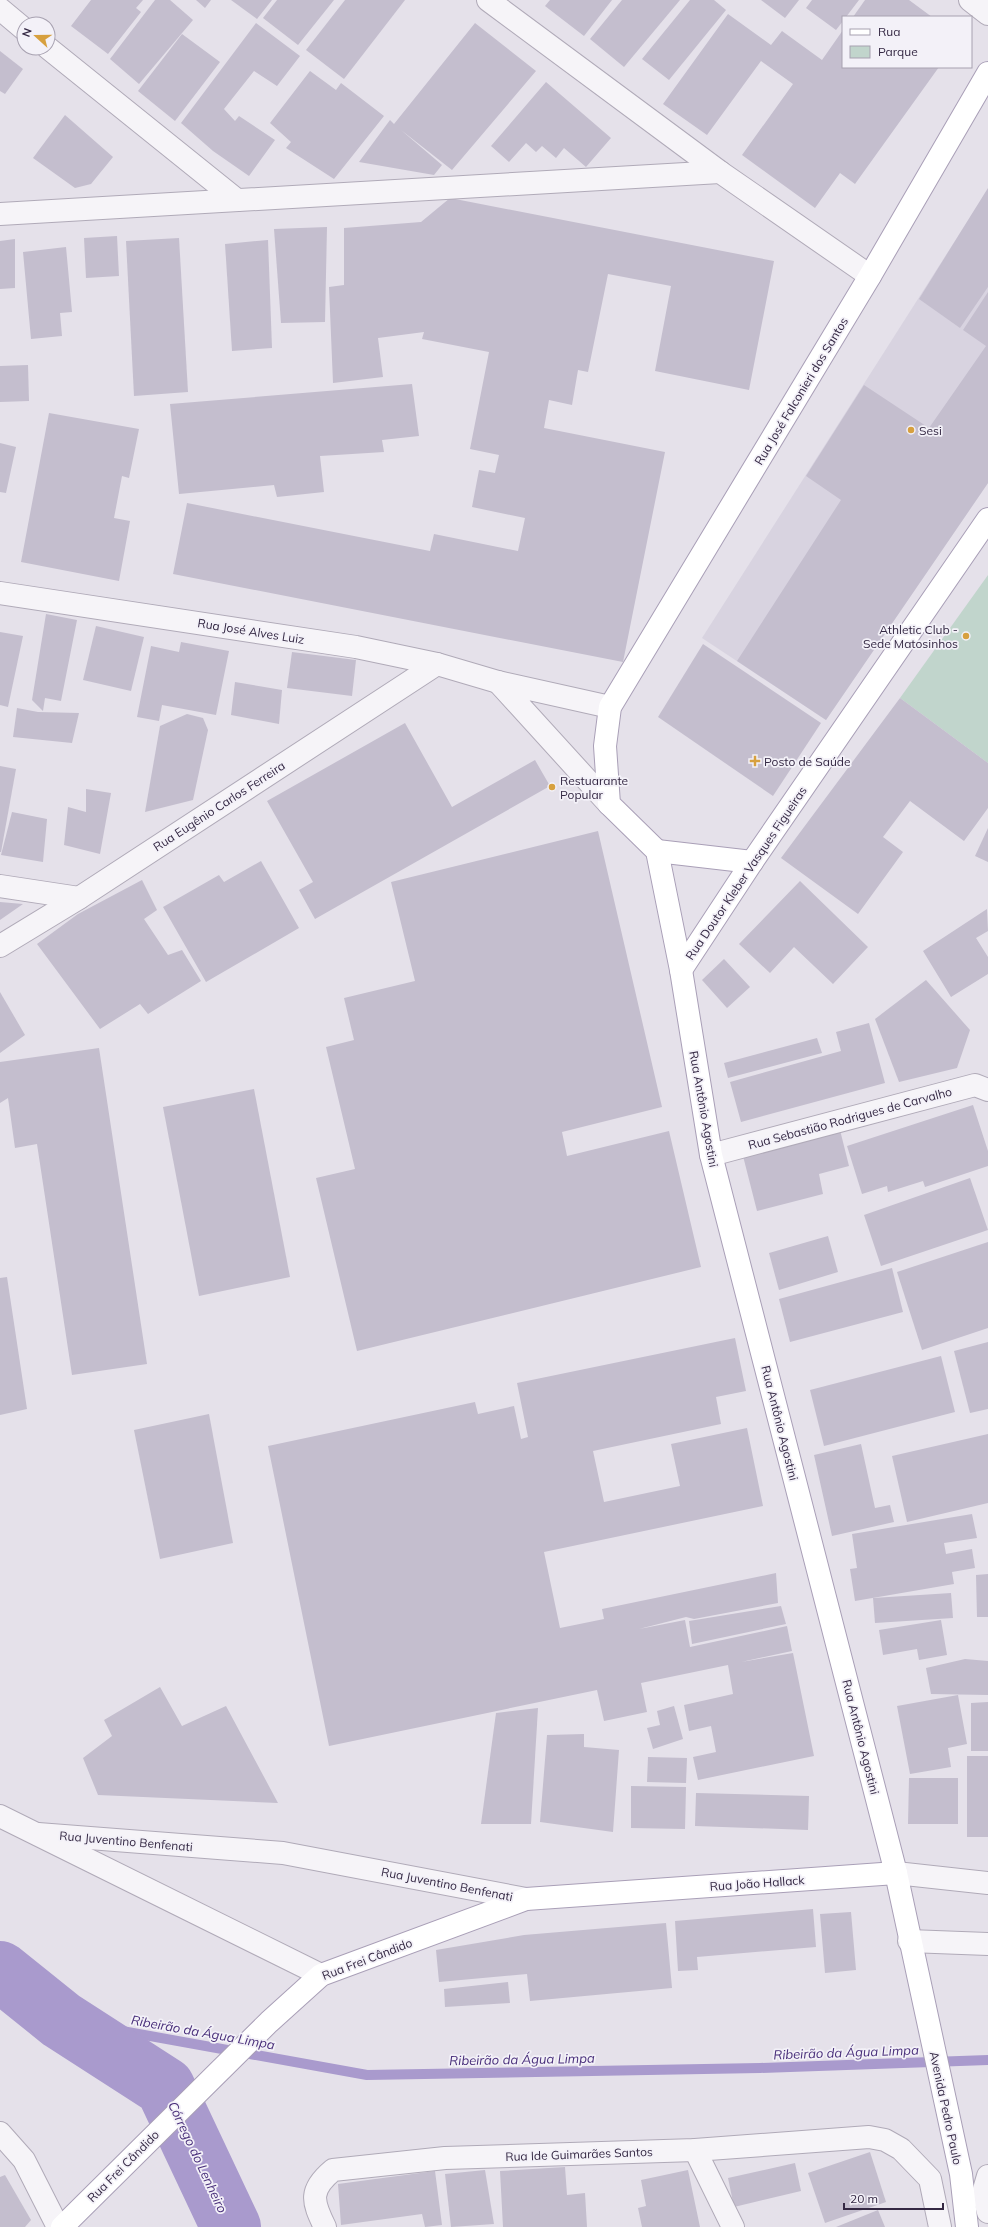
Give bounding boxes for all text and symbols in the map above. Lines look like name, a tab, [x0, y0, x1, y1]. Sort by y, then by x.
north arrow	[16, 16, 56, 56]
legend	[842, 16, 972, 68]
text: Rua	[878, 24, 900, 39]
text: N	[19, 26, 35, 39]
text: Parque	[878, 44, 918, 59]
street label: Rua José Falconieri dos Santos	[751, 314, 851, 468]
place label: Sesi	[919, 423, 942, 438]
marker: Sesi	[906, 425, 916, 435]
street label: Rua José Alves Luiz	[196, 615, 306, 647]
place label: Athletic Club - Sede Matosinhos	[863, 622, 958, 651]
marker: Athletic Club - Sede Matosinhos	[961, 631, 971, 641]
place label: Posto de Saúde	[764, 754, 851, 769]
marker: Posto de Saúde	[749, 755, 761, 767]
street label: Rua Eugênio Carlos Ferreira	[150, 758, 288, 854]
place label: Restuarante Popular	[560, 773, 628, 802]
marker: Restuarante Popular	[547, 782, 557, 792]
street label: Rua Doutor Kleber Vasques Figueiras	[682, 783, 810, 963]
street label: Rua Antônio Agostini	[686, 1050, 722, 1169]
street label: Rua Sebastião Rodrigues de Carvalho	[747, 1084, 954, 1152]
street label: Rua Antônio Agostini	[758, 1364, 802, 1482]
street label: Rua Antônio Agostini	[839, 1678, 883, 1796]
street label: Rua Juventino Benfenati	[59, 1828, 193, 1854]
street label: Rua Juventino Benfenati	[380, 1864, 514, 1904]
street label: Rua João Hallack	[709, 1872, 806, 1894]
street label: Rua Frei Cândido	[320, 1935, 414, 1983]
water label: Ribeirão da Água Limpa	[130, 2011, 276, 2053]
water label: Ribeirão da Água Limpa	[773, 2041, 919, 2063]
water label: Ribeirão da Água Limpa	[449, 2050, 595, 2068]
street label: Avenida Pedro Paulo	[927, 2050, 965, 2166]
water label: Córrego do Lenheiro	[165, 2099, 231, 2215]
street label: Rua Frei Cândido	[84, 2127, 162, 2205]
street label: Rua Ide Guimarães Santos	[505, 2144, 653, 2164]
scale bar	[844, 2185, 943, 2211]
text: 20 m	[850, 2191, 878, 2206]

